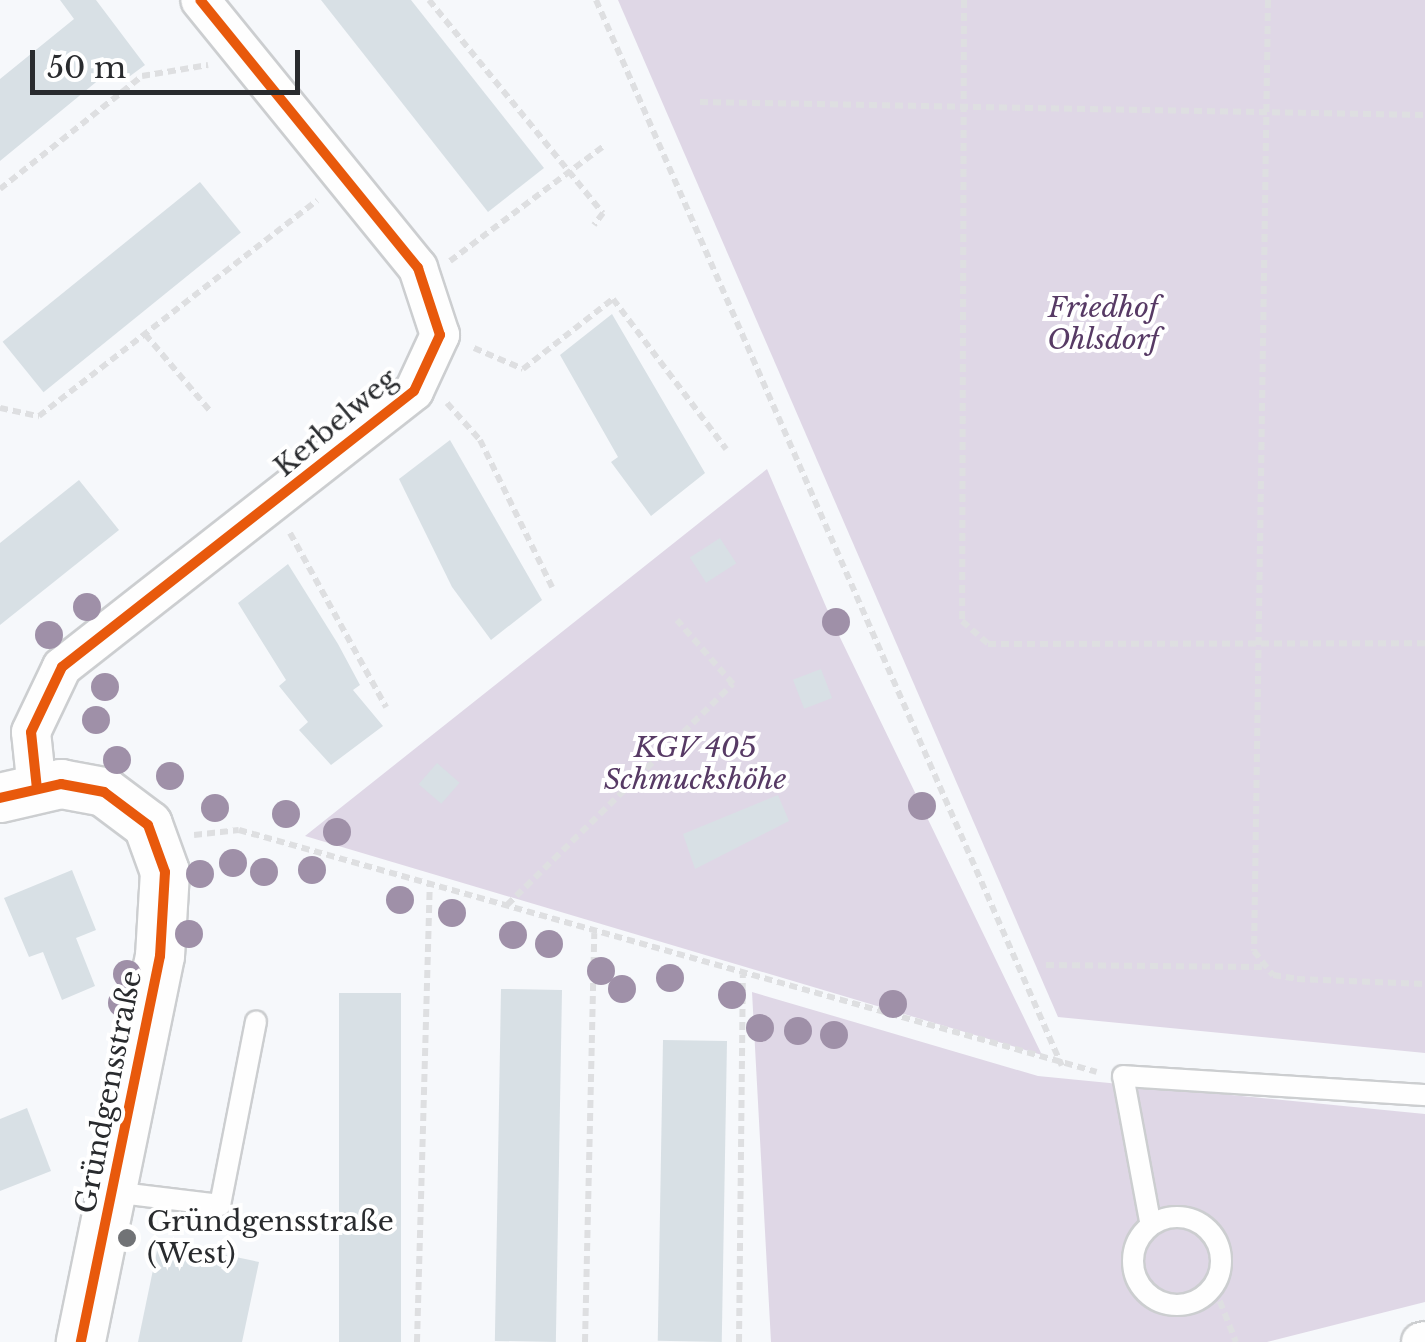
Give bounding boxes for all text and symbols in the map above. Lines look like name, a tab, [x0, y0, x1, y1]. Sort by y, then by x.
scale bar	[35, 30, 305, 92]
text: 50 m	[47, 49, 126, 86]
park label: Friedhof Ohlsdorf	[1047, 291, 1159, 357]
street label: Kerbelweg	[268, 362, 404, 484]
park label: KGV 405 Schmuckshöhe	[604, 731, 786, 797]
street label: Gründgensstraße	[69, 968, 149, 1216]
place label: Gründgensstraße (West)	[147, 1205, 394, 1271]
marker: Gründgensstraße (West)	[116, 1227, 138, 1249]

